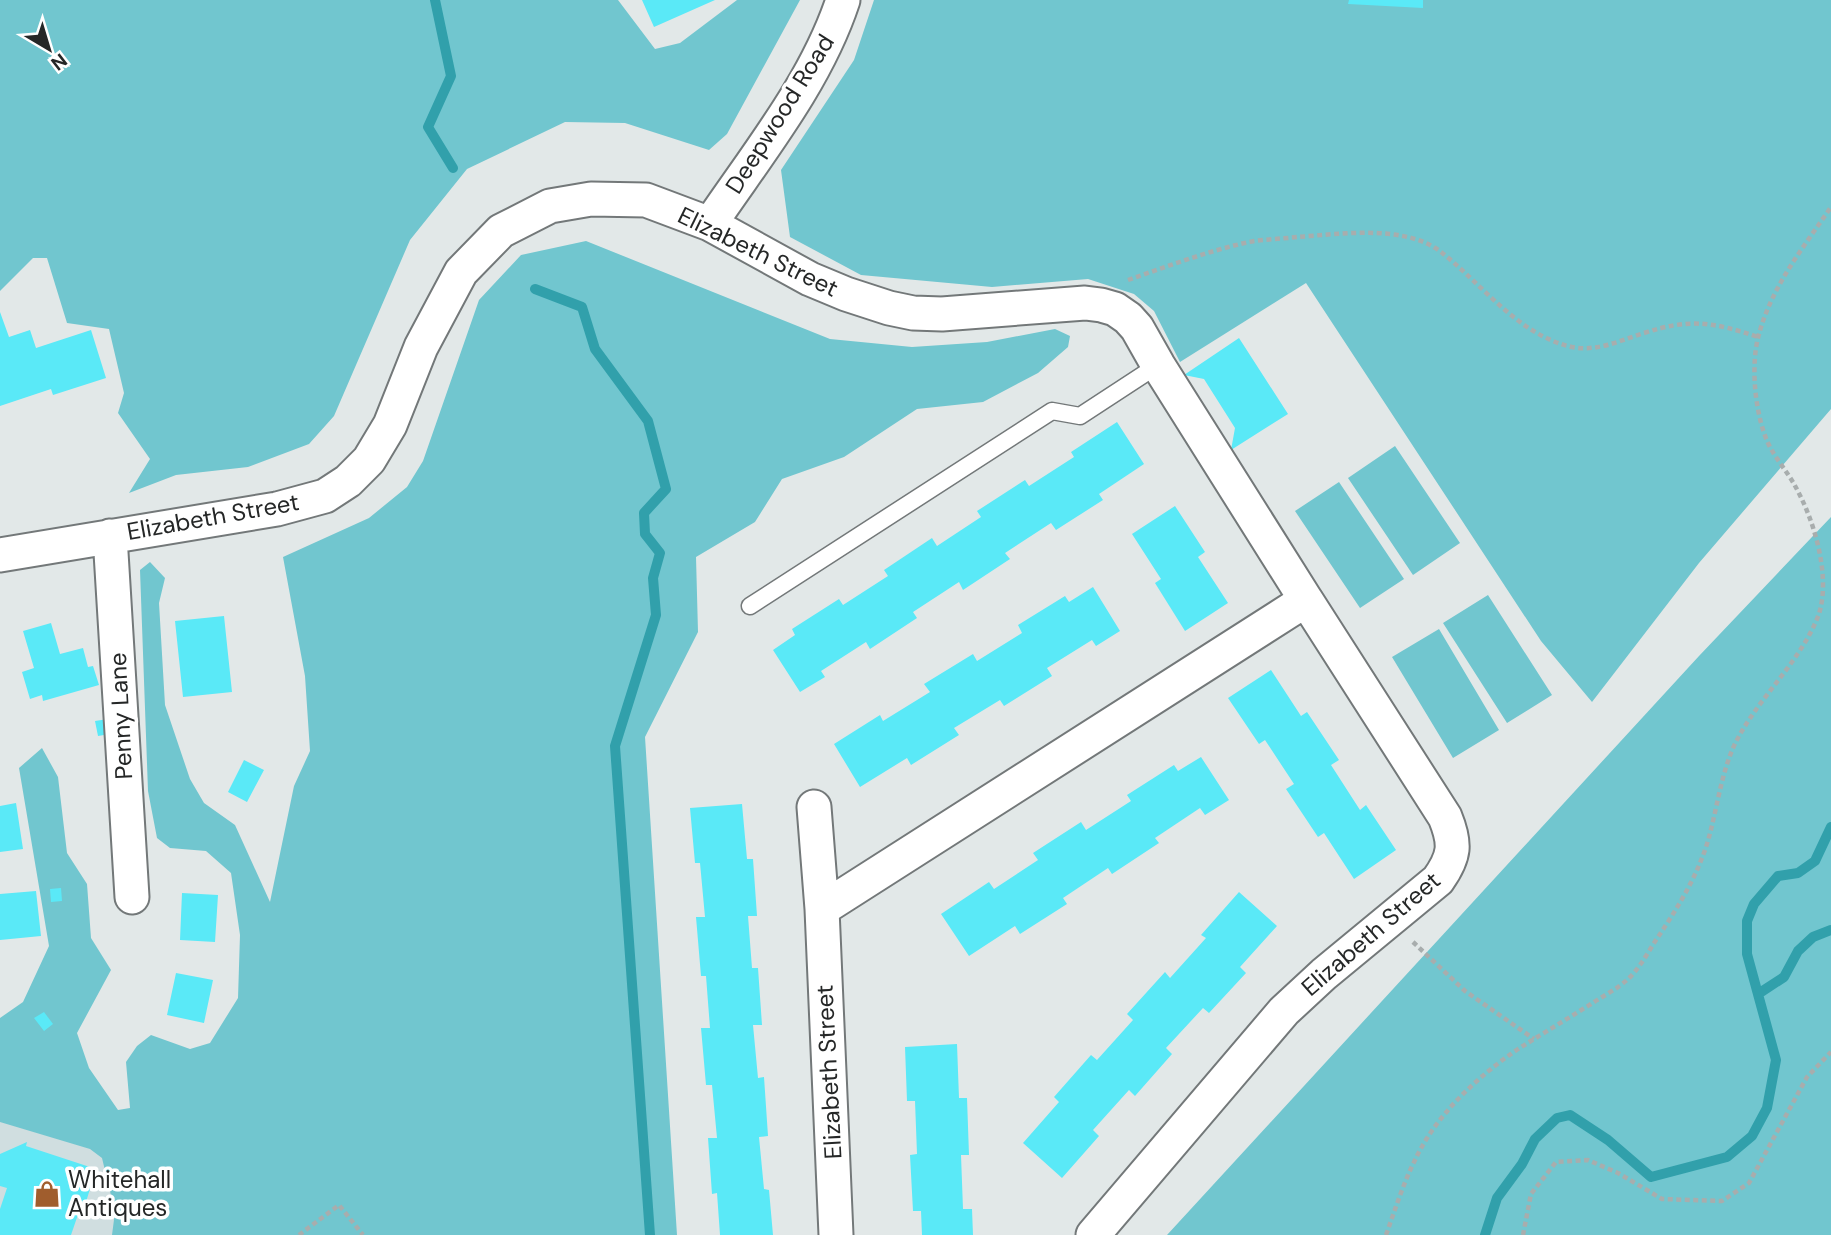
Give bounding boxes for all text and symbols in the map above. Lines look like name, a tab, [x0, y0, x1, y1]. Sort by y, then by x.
north arrow	[14, 14, 84, 84]
street label: Deepwood Road	[718, 28, 841, 199]
text: N	[46, 48, 72, 76]
street label: Elizabeth Street	[673, 199, 843, 304]
street label: Elizabeth Street	[124, 486, 302, 547]
street label: Penny Lane	[102, 652, 139, 780]
street label: Elizabeth Street	[1295, 865, 1447, 1003]
street label: Elizabeth Street	[808, 984, 849, 1160]
place label: Whitehall Antiques	[68, 1164, 171, 1223]
shop icon: Whitehall Antiques	[32, 1179, 62, 1209]

